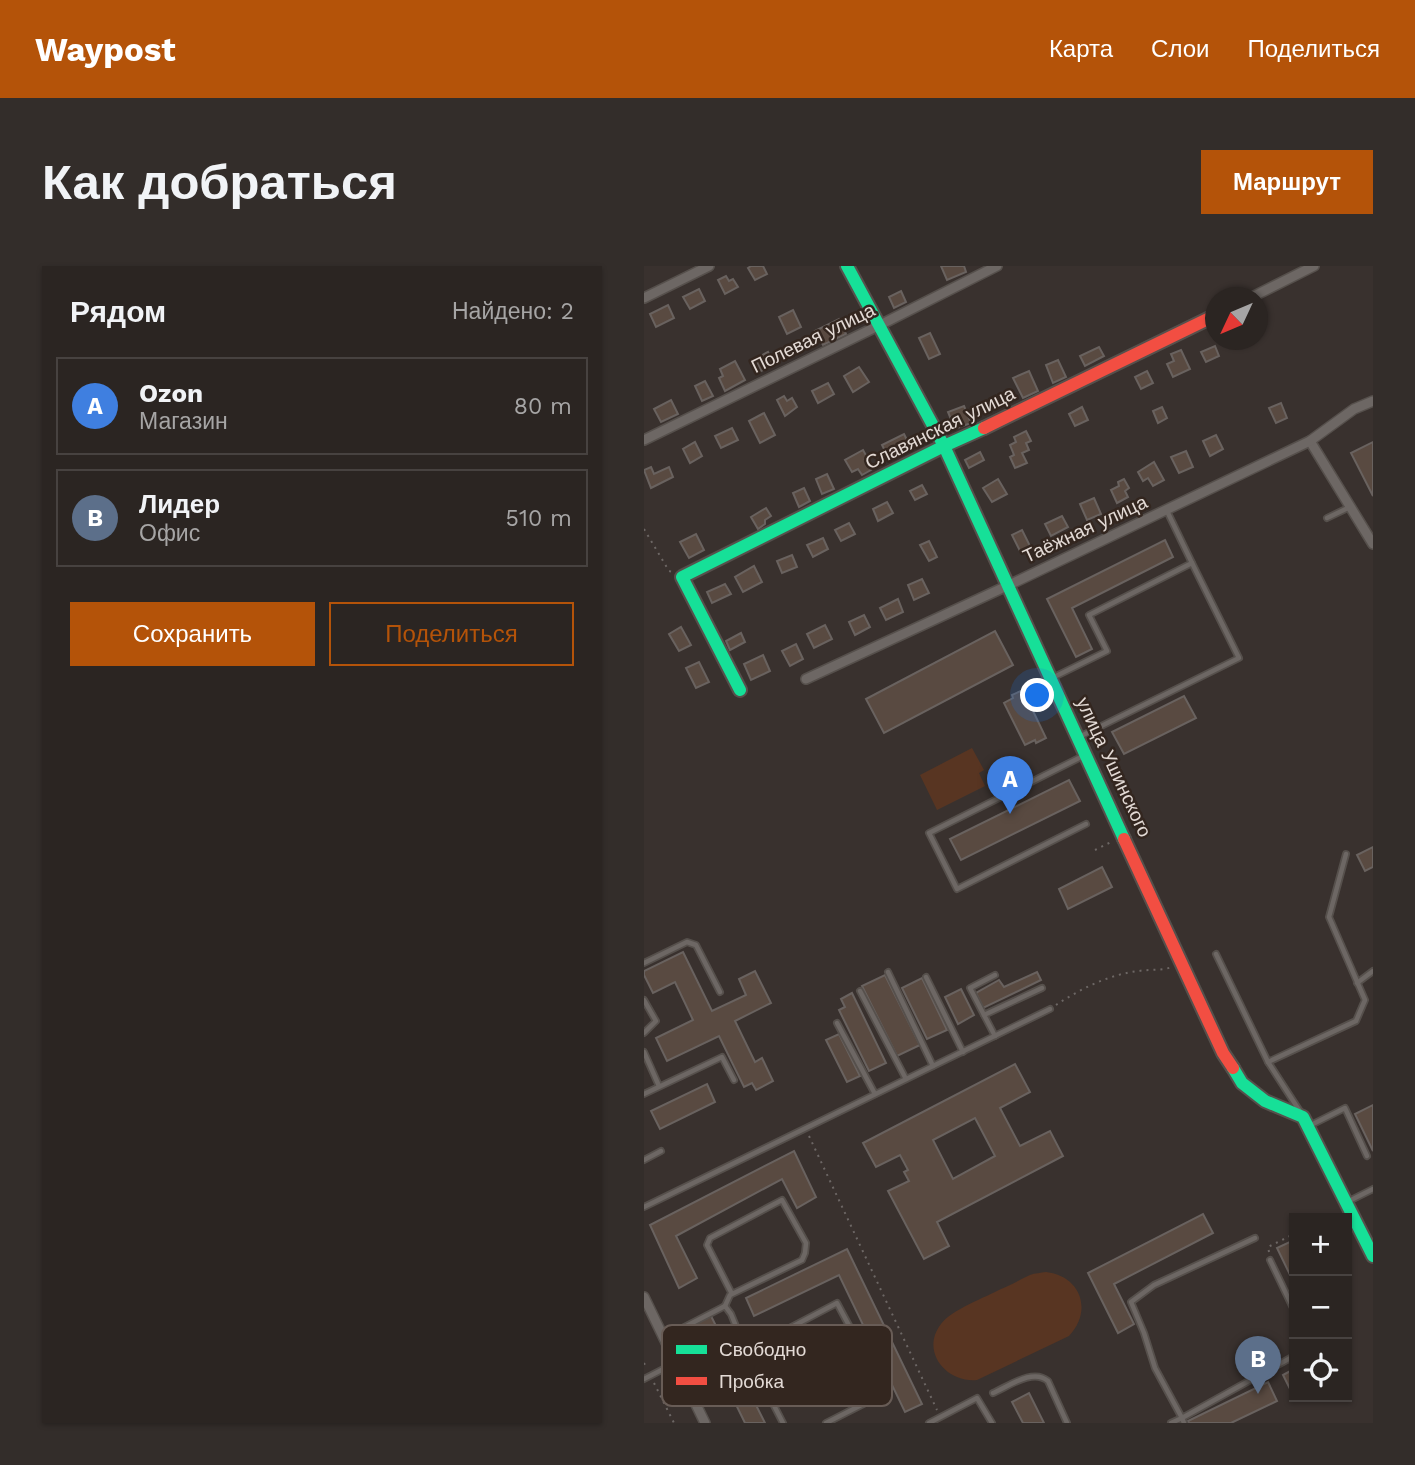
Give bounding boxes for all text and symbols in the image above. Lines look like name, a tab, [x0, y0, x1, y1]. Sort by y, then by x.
text: Waypost	[35, 30, 176, 69]
text: Карта	[1049, 35, 1113, 63]
text: Слои	[1151, 35, 1209, 63]
text: Поделиться	[1247, 35, 1380, 63]
button: Маршрут	[1201, 150, 1373, 214]
text: Как добраться	[42, 153, 397, 211]
north arrow	[1205, 287, 1268, 350]
text: Рядом	[70, 294, 166, 329]
text: Найдено: 2	[452, 298, 574, 325]
street label: Полевая улица	[747, 298, 879, 378]
text: Ozon	[139, 378, 203, 408]
street label: Славянская улица	[861, 382, 1019, 474]
text: A	[87, 393, 103, 420]
text: 80 m	[514, 393, 572, 420]
text: Магазин	[139, 408, 228, 435]
text: Лидер	[139, 489, 220, 519]
street label: Таёжная улица	[1019, 490, 1151, 568]
text: B	[87, 505, 103, 532]
text: 510 m	[506, 505, 572, 532]
text: Офис	[139, 520, 200, 547]
button: Сохранить	[70, 602, 315, 666]
button: Поделиться	[329, 602, 574, 666]
your location	[1020, 678, 1054, 712]
street label: улица Ушинского	[1071, 693, 1157, 841]
pin: A	[987, 756, 1033, 814]
map controls	[1289, 1213, 1352, 1402]
button: +	[1289, 1213, 1352, 1276]
button: −	[1289, 1276, 1352, 1339]
legend	[662, 1325, 892, 1406]
pin: B	[1235, 1336, 1281, 1394]
text: Свободно	[719, 1338, 806, 1361]
button: locate	[1289, 1339, 1352, 1402]
text: Пробка	[719, 1370, 784, 1393]

